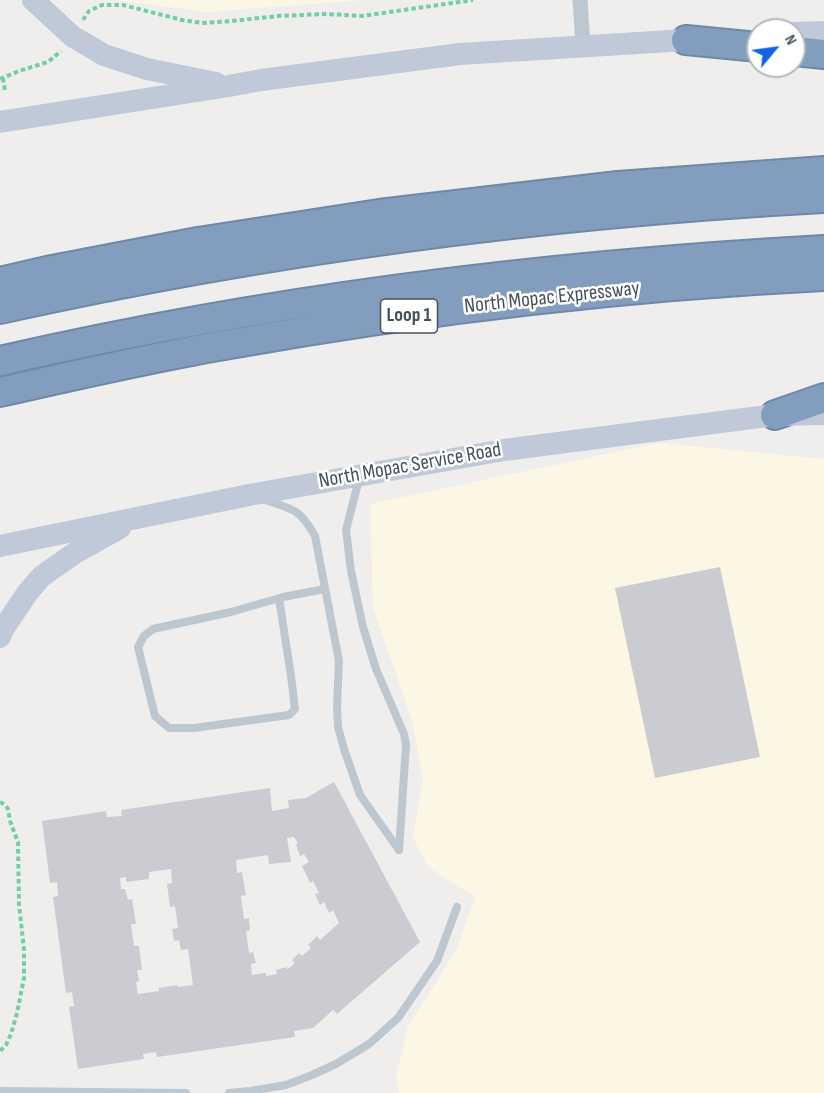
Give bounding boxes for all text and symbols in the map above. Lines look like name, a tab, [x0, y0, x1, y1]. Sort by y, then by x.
north arrow	[746, 18, 806, 78]
text: N	[780, 32, 801, 48]
street label: North Mopac Expressway	[463, 276, 641, 320]
road number: Loop 1	[380, 299, 438, 333]
street label: North Mopac Service Road	[317, 438, 503, 494]

